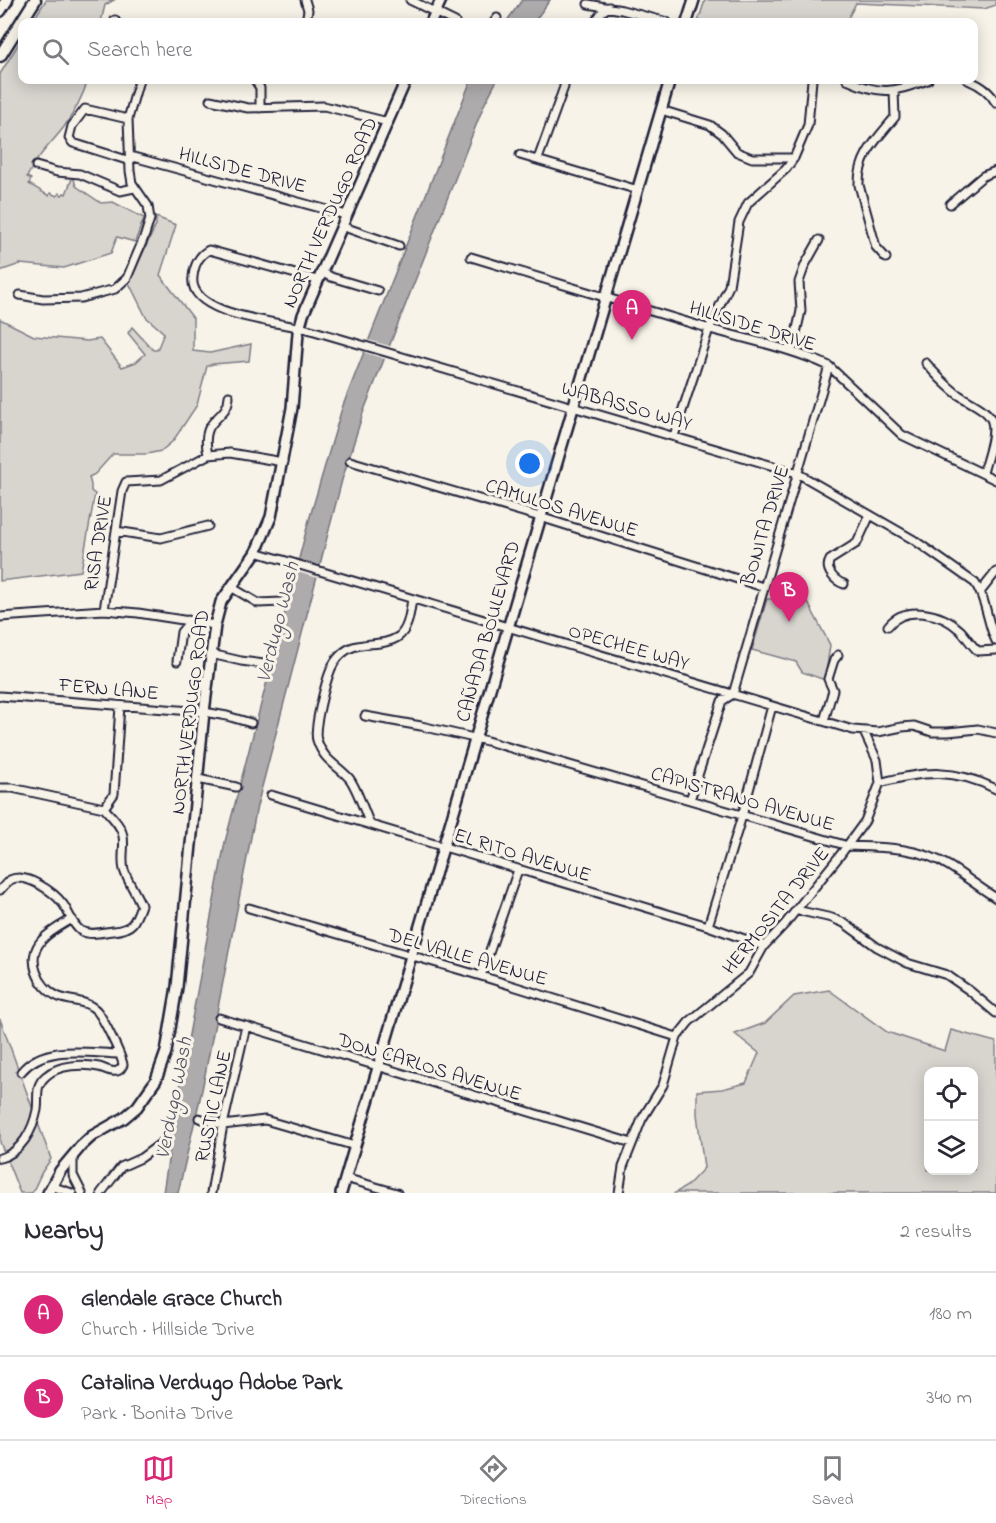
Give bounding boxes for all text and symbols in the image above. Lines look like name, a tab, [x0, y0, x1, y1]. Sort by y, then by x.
search box	[18, 18, 978, 84]
icon: search	[39, 35, 72, 68]
text: Search here	[87, 35, 192, 67]
street label: NORTH VERDUGO ROAD	[276, 113, 386, 313]
street label: HILLSIDE DRIVE	[175, 140, 309, 202]
pin: A	[612, 290, 652, 340]
street label: HILLSIDE DRIVE	[685, 294, 819, 360]
street label: WABASSO WAY	[558, 375, 695, 440]
your location	[515, 449, 544, 478]
street label: BONITA DRIVE	[734, 462, 798, 590]
street label: CAMULOS AVENUE	[481, 472, 641, 546]
street label: RISA DRIVE	[78, 493, 121, 593]
street label: CAÑADA BOULEVARD	[450, 538, 529, 726]
water label: Verdugo Wash	[249, 558, 310, 686]
pin: B	[770, 572, 808, 622]
street label: NORTH VERDUGO ROAD	[165, 608, 218, 816]
street label: OPECHEE WAY	[564, 617, 692, 679]
street label: FERN LANE	[57, 672, 160, 709]
street label: CAPISTRANO AVENUE	[647, 760, 838, 841]
street label: EL RITO AVENUE	[450, 822, 594, 891]
street label: HERMOSITA DRIVE	[716, 841, 838, 982]
street label: DEL VALLE AVENUE	[383, 921, 551, 995]
street label: DON CARLOS AVENUE	[333, 1026, 525, 1110]
water label: Verdugo Wash	[148, 1034, 203, 1162]
street label: RUSTIC LANE	[188, 1048, 240, 1165]
map controls	[924, 1067, 978, 1175]
button: locate	[924, 1067, 978, 1121]
button: layers	[924, 1121, 978, 1175]
text: Nearby	[24, 1213, 103, 1251]
text: 2 results	[900, 1218, 972, 1247]
text: Glendale Grace Church	[81, 1284, 282, 1316]
text: A	[37, 1300, 50, 1329]
text: 180 m	[929, 1300, 972, 1329]
text: Church · Hillside Drive	[81, 1316, 254, 1345]
text: Catalina Verdugo Adobe Park	[81, 1368, 342, 1400]
text: B	[37, 1384, 50, 1413]
text: 340 m	[926, 1384, 972, 1413]
text: Park · Bonita Drive	[81, 1400, 233, 1429]
tab: Map	[142, 1452, 175, 1512]
tab: Directions	[460, 1452, 527, 1512]
tab: Saved	[812, 1452, 854, 1512]

